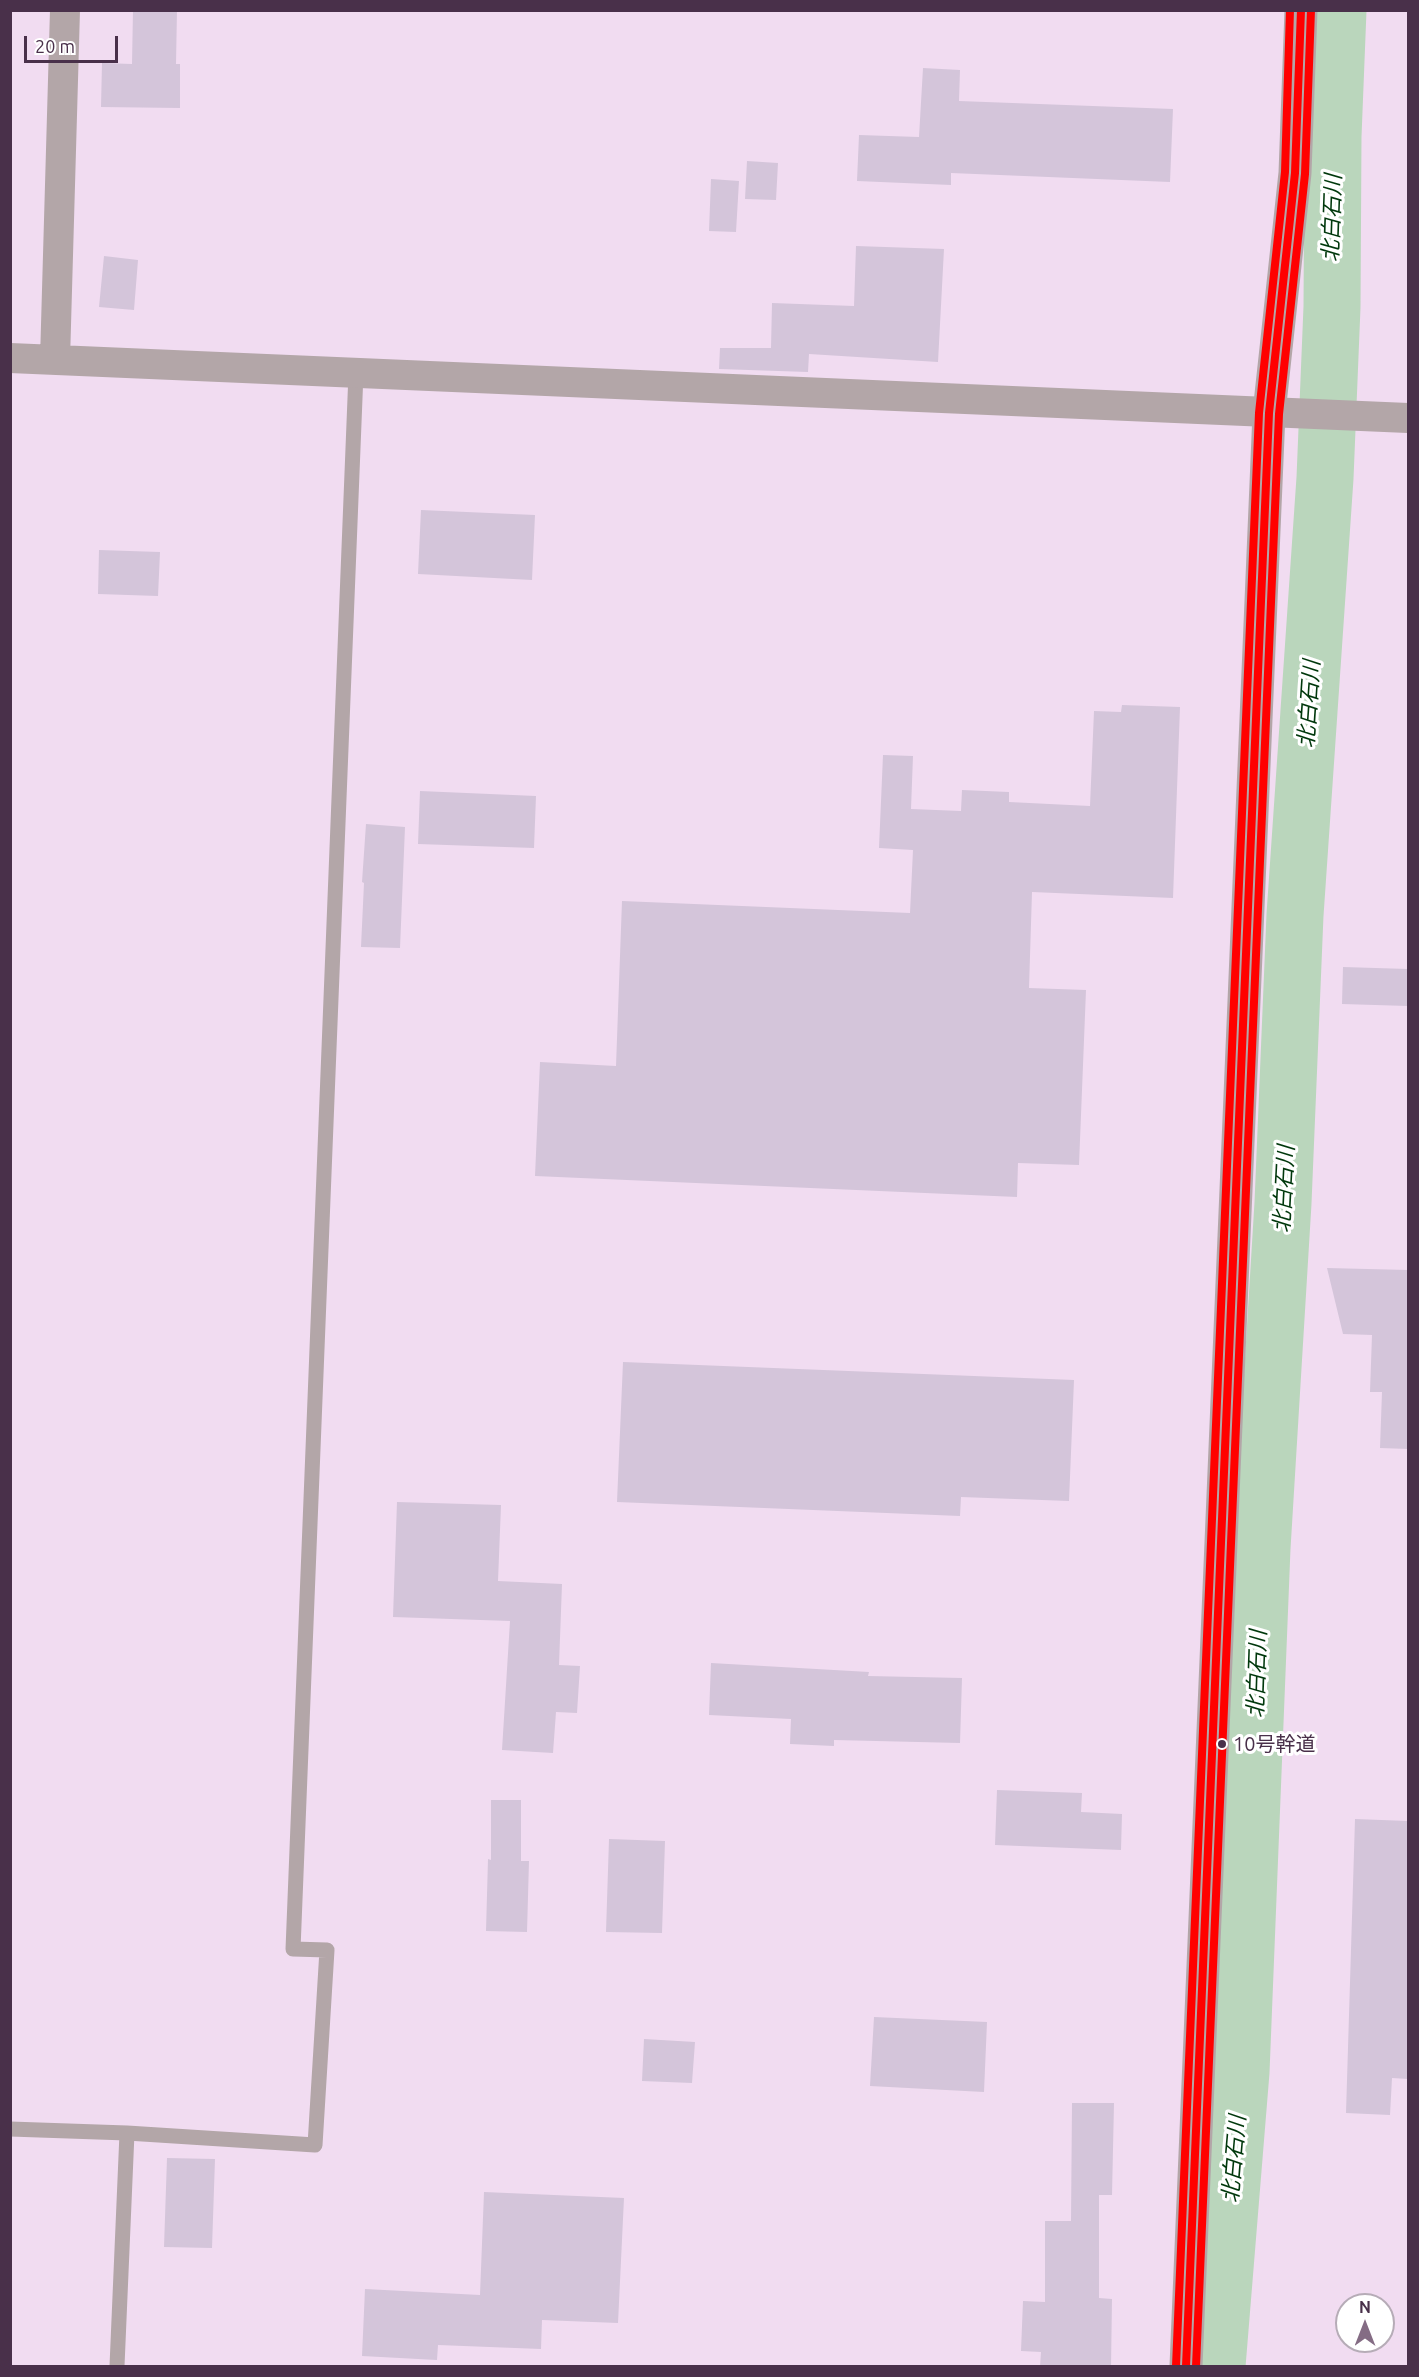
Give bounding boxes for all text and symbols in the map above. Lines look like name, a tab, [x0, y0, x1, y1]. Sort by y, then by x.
scale bar	[27, 24, 122, 62]
text: 20 m	[35, 36, 75, 56]
water label: 北白石川	[1317, 174, 1347, 262]
water label: 北白石川	[1293, 659, 1325, 749]
water label: 北白石川	[1269, 1144, 1299, 1234]
water label: 北白石川	[1242, 1630, 1272, 1718]
place label: 10号幹道	[1233, 1732, 1316, 1756]
marker: 10号幹道	[1216, 1738, 1228, 1750]
water label: 北白石川	[1217, 2114, 1251, 2204]
north arrow	[1335, 2293, 1395, 2353]
text: N	[1359, 2298, 1371, 2316]

